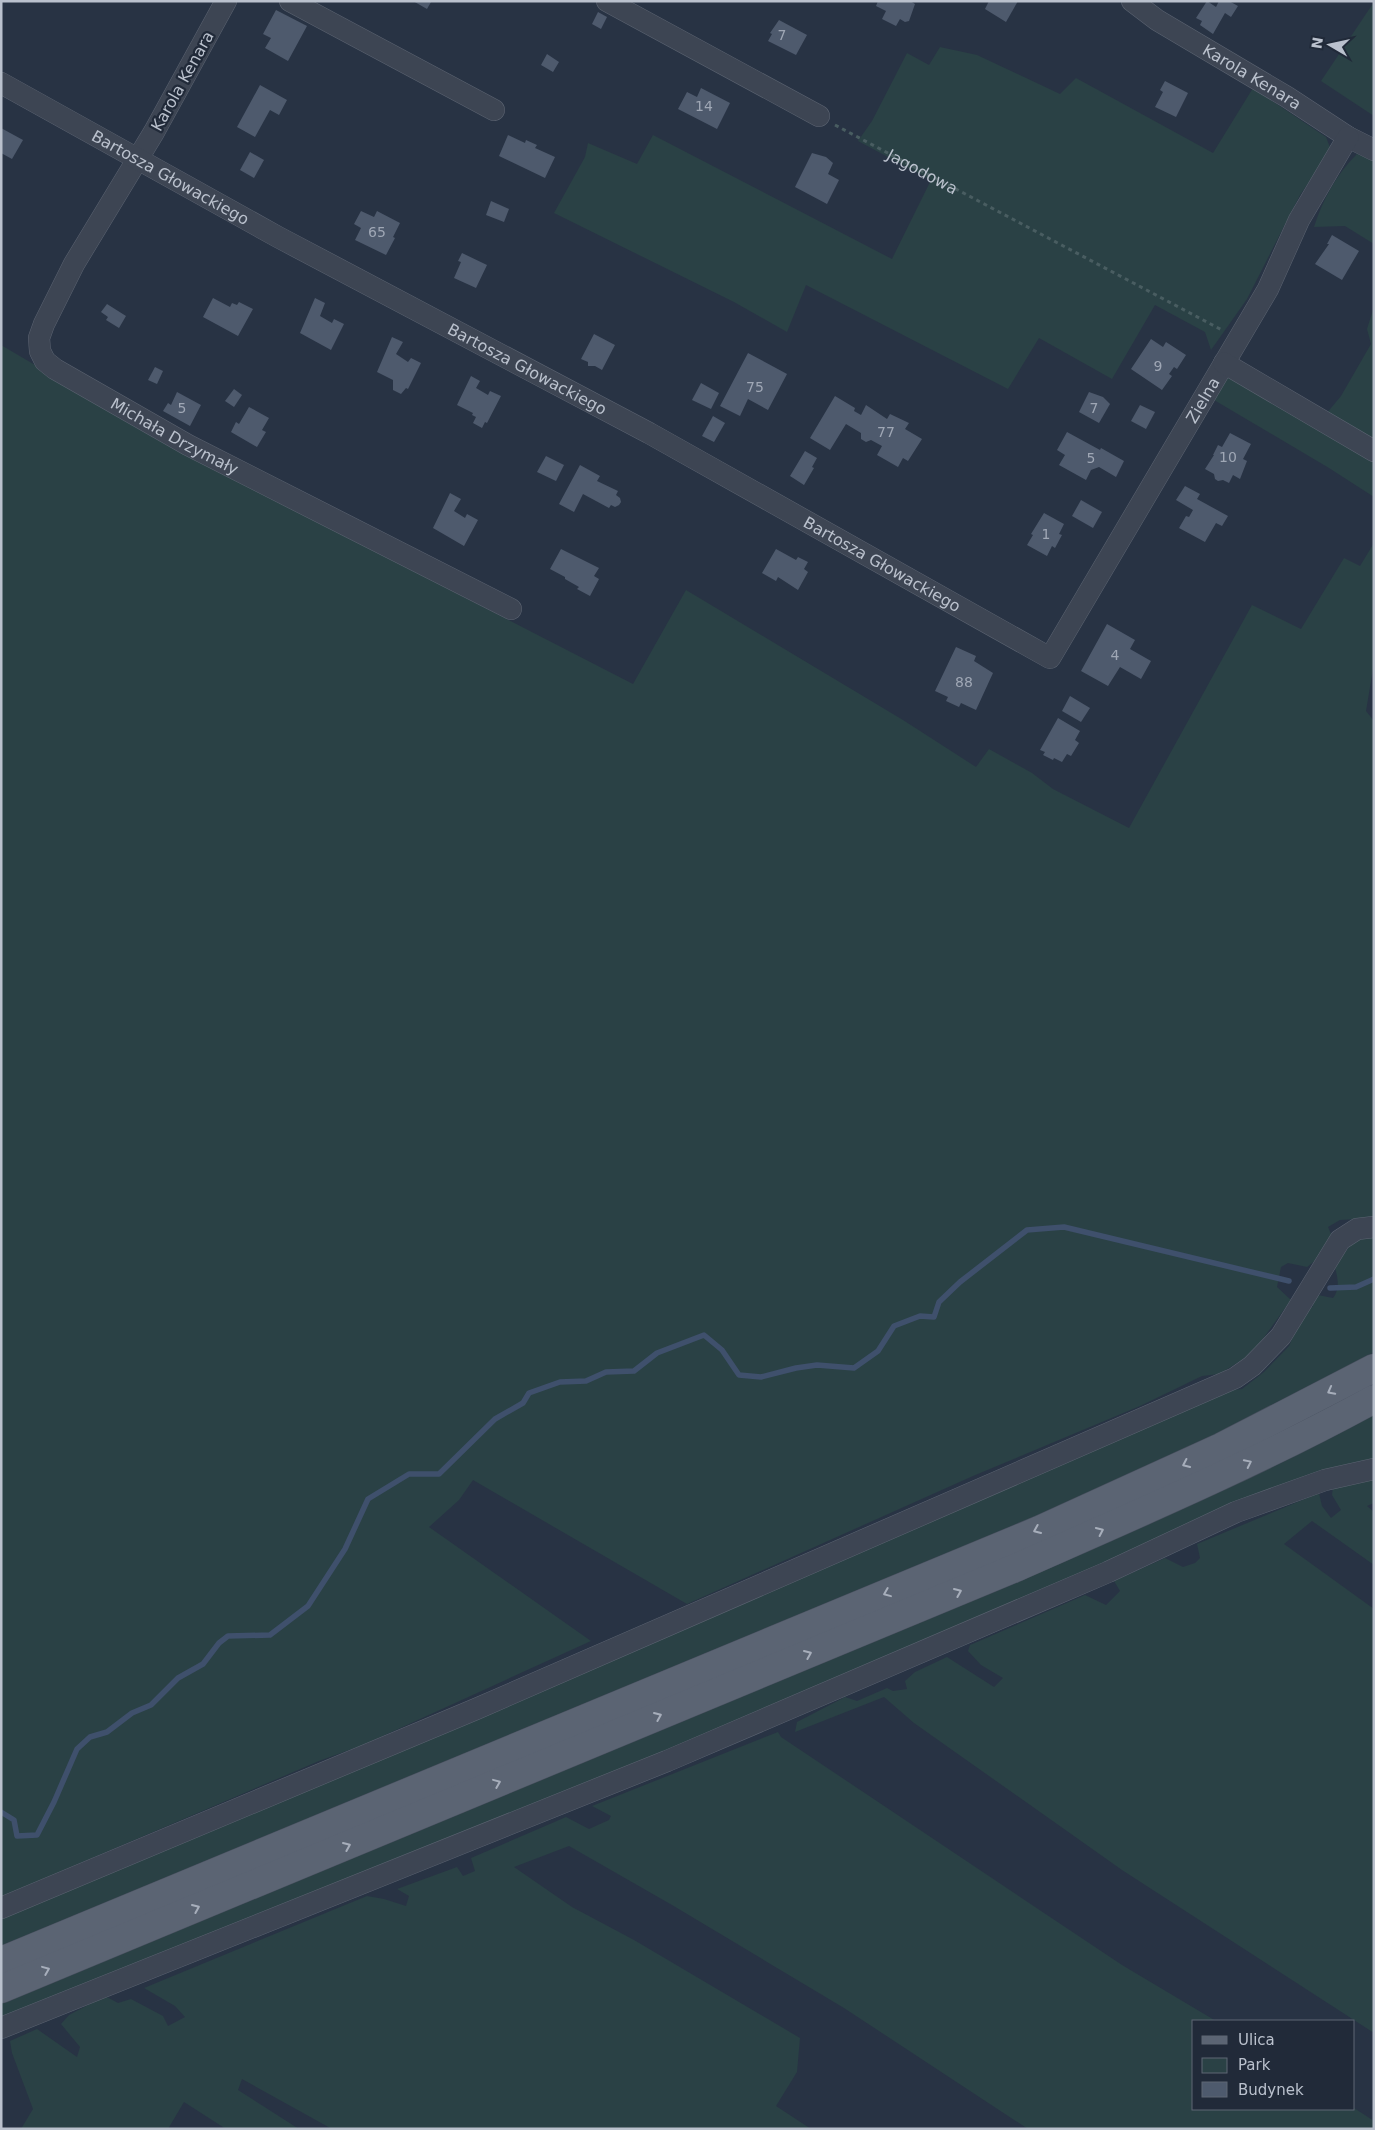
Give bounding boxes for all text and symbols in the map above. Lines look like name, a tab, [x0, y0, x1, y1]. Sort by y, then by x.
north arrow	[1305, 20, 1355, 70]
house number: 7	[778, 27, 786, 43]
street label: Karola Kenara	[147, 28, 218, 134]
text: N	[1308, 36, 1326, 50]
street label: Karola Kenara	[1199, 40, 1305, 114]
house number: 14	[695, 98, 713, 114]
street label: Bartosza Głowackiego	[88, 126, 252, 229]
street label: Jagodowa	[883, 145, 961, 198]
house number: 65	[368, 224, 386, 240]
street label: Bartosza Głowackiego	[444, 319, 610, 419]
house number: 9	[1154, 358, 1162, 374]
street label: Zielna	[1182, 374, 1224, 426]
house number: 75	[746, 379, 764, 395]
street label: Michała Drzymały	[107, 394, 241, 479]
house number: 5	[178, 400, 186, 416]
house number: 7	[1090, 400, 1098, 416]
house number: 77	[877, 424, 895, 440]
house number: 10	[1219, 449, 1237, 465]
house number: 5	[1087, 450, 1095, 466]
street label: Bartosza Głowackiego	[800, 513, 964, 616]
house number: 1	[1042, 526, 1050, 542]
house number: 4	[1111, 647, 1120, 663]
house number: 88	[955, 674, 973, 690]
one-way arrow	[1327, 1385, 1336, 1395]
one-way arrow	[1182, 1458, 1191, 1468]
one-way arrow	[1243, 1459, 1252, 1469]
one-way arrow	[1033, 1524, 1042, 1535]
one-way arrow	[1095, 1526, 1104, 1537]
one-way arrow	[884, 1588, 892, 1598]
one-way arrow	[953, 1588, 962, 1599]
one-way arrow	[803, 1650, 812, 1661]
one-way arrow	[653, 1712, 662, 1723]
one-way arrow	[492, 1779, 501, 1790]
one-way arrow	[342, 1841, 350, 1851]
one-way arrow	[192, 1904, 200, 1914]
one-way arrow	[41, 1966, 50, 1976]
legend	[1192, 2020, 1355, 2110]
text: Ulica	[1238, 2031, 1275, 2049]
text: Park	[1238, 2056, 1271, 2074]
text: Budynek	[1238, 2081, 1304, 2099]

